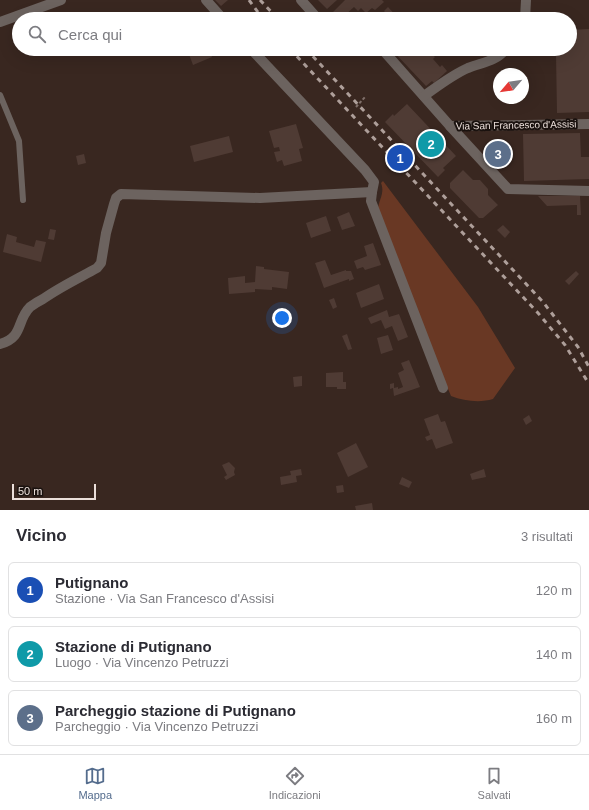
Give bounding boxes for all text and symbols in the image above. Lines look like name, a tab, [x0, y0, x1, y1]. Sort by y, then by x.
search box	[12, 12, 577, 56]
icon: search	[26, 23, 48, 45]
text: Cerca qui	[58, 26, 122, 43]
north arrow	[493, 68, 529, 104]
street label: Via San Francesco d'Assisi	[456, 118, 576, 132]
pin: 2	[418, 129, 444, 159]
pin: 3	[485, 139, 511, 169]
pin: 1	[387, 143, 413, 173]
your location	[272, 308, 292, 328]
scale bar	[12, 482, 96, 501]
text: 50 m	[18, 485, 42, 497]
text: Vicino	[16, 526, 67, 545]
text: 3 risultati	[521, 529, 573, 544]
text: Putignano	[55, 574, 128, 591]
text: 1	[26, 583, 34, 598]
text: 120 m	[536, 583, 572, 598]
text: Stazione · Via San Francesco d'Assisi	[55, 591, 274, 606]
text: Stazione di Putignano	[55, 638, 212, 655]
text: 2	[26, 647, 34, 662]
text: 140 m	[536, 647, 572, 662]
text: Luogo · Via Vincenzo Petruzzi	[55, 655, 229, 670]
text: Parcheggio stazione di Putignano	[55, 702, 296, 719]
text: 3	[26, 711, 34, 726]
text: 160 m	[536, 711, 572, 726]
text: Parcheggio · Via Vincenzo Petruzzi	[55, 719, 258, 734]
tab: Mappa	[78, 765, 112, 801]
tab: Indicazioni	[269, 765, 321, 801]
tab: Salvati	[478, 765, 511, 801]

